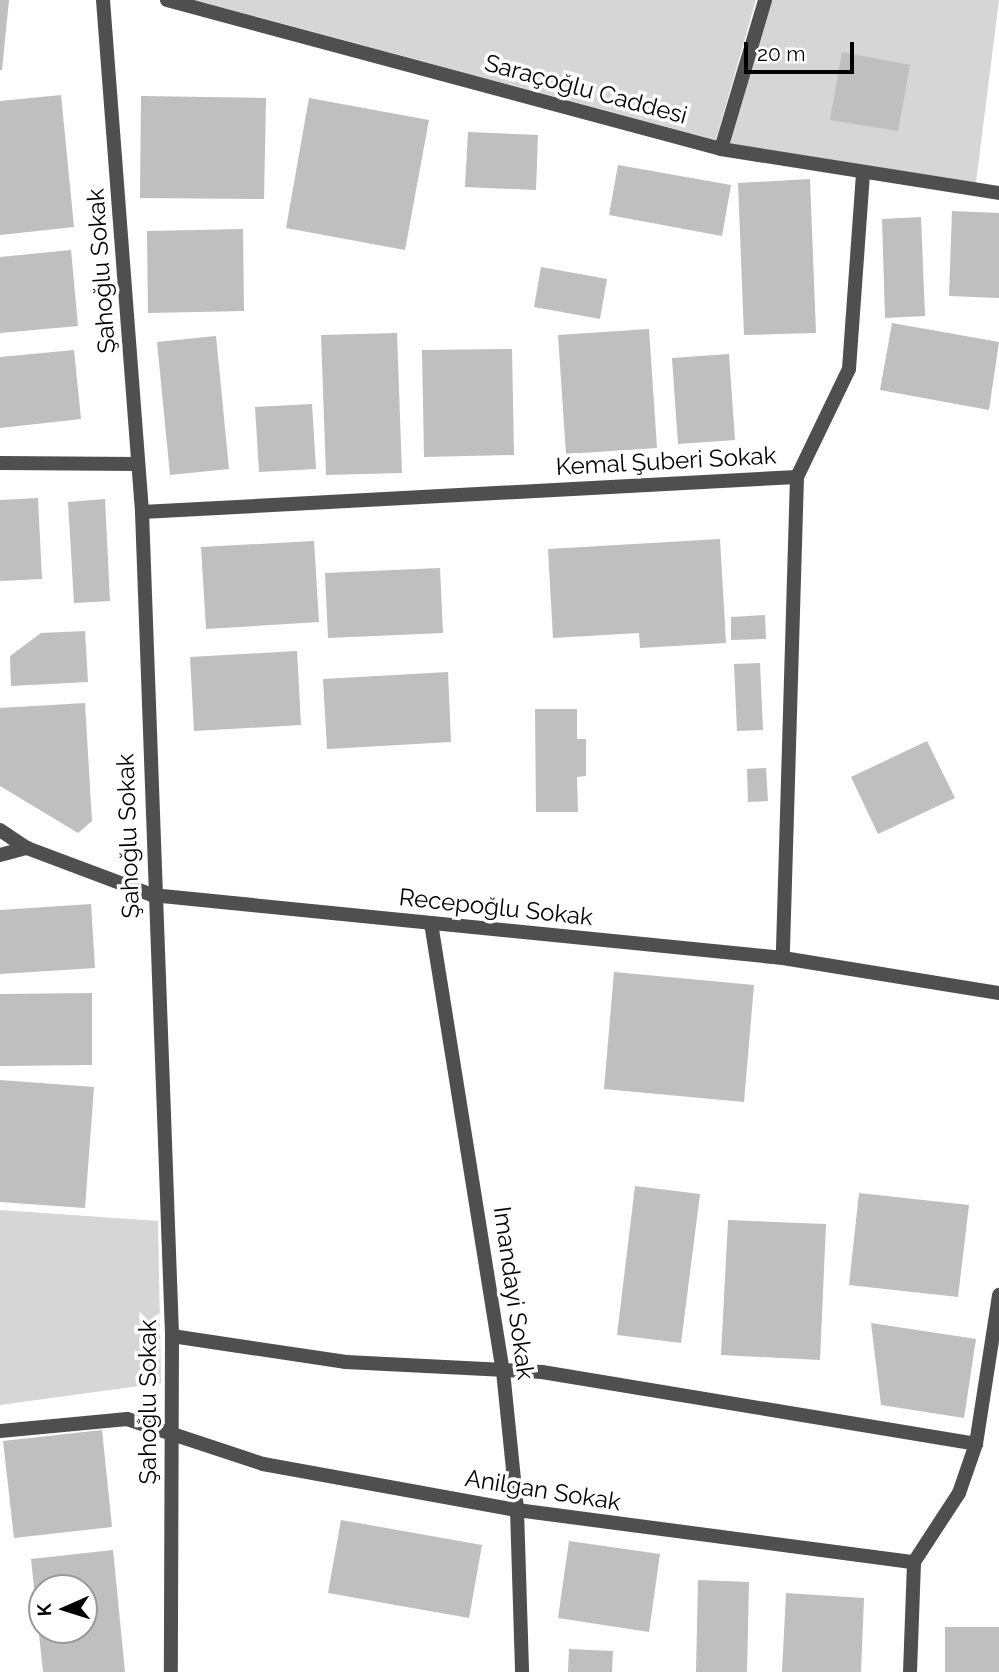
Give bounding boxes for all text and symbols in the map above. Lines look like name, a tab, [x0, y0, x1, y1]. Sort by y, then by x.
scale bar	[747, 28, 857, 72]
text: 20 m	[757, 41, 805, 66]
street label: Saraçoğlu Caddesi	[482, 48, 690, 130]
street label: Şahoğlu Sokak	[81, 188, 121, 354]
street label: Kemal Şuberi Sokak	[555, 441, 777, 481]
street label: Şahoğlu Sokak	[111, 753, 145, 919]
street label: Recepoğlu Sokak	[398, 883, 594, 931]
street label: Imandayi Sokak	[488, 1205, 540, 1381]
street label: Şahoğlu Sokak	[134, 1320, 162, 1484]
street label: Anilgan Sokak	[463, 1463, 623, 1517]
north arrow	[28, 1574, 98, 1644]
text: K	[33, 1603, 55, 1617]

